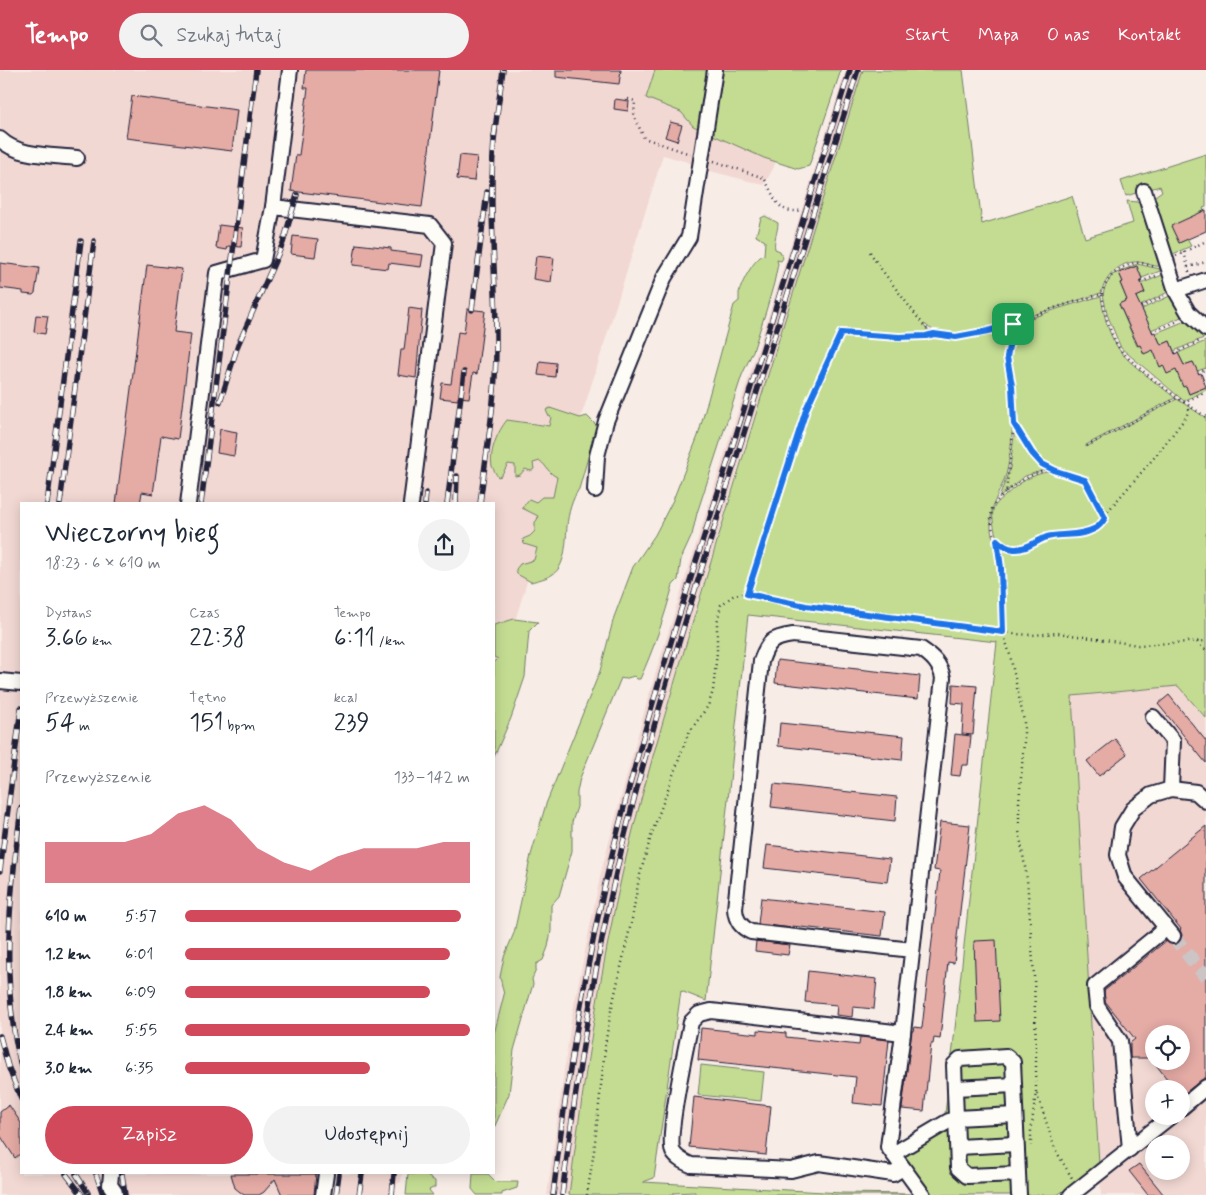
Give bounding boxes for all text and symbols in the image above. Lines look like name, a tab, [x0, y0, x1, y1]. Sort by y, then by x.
search box	[119, 13, 469, 58]
text: Tempo	[25, 20, 89, 51]
icon: search	[137, 21, 165, 49]
text: Szukaj tutaj	[177, 23, 282, 48]
text: Start	[905, 23, 950, 47]
text: Mapa	[978, 23, 1019, 47]
text: O nas	[1047, 23, 1090, 47]
text: Kontakt	[1118, 23, 1181, 47]
pin	[992, 303, 1034, 345]
icon: arrive	[999, 310, 1027, 338]
text: Wieczorny bieg	[45, 515, 220, 552]
button: share	[418, 519, 470, 571]
text: 18:23 · 6 × 610 m	[45, 553, 160, 574]
text: Dystans	[45, 604, 92, 622]
text: Czas	[189, 604, 220, 622]
text: Tempo	[334, 604, 371, 622]
text: 3.66	[45, 622, 88, 655]
text: 22:38	[189, 622, 246, 655]
text: 6:11	[334, 622, 375, 655]
text: km	[88, 632, 112, 650]
text: /km	[375, 632, 405, 650]
text: Przewyższenie	[45, 689, 138, 707]
text: Tętno	[189, 689, 226, 707]
text: kcal	[334, 689, 357, 707]
text: 54	[45, 707, 75, 740]
text: 151	[189, 707, 224, 740]
text: 239	[334, 707, 370, 740]
text: m	[75, 717, 90, 735]
text: bpm	[224, 717, 256, 735]
text: Przewyższenie	[45, 767, 152, 788]
text: 133–142 m	[394, 767, 470, 788]
text: 610 m	[45, 906, 87, 927]
text: 5:57	[125, 906, 157, 927]
text: 1.2 km	[45, 944, 91, 965]
text: 6:01	[125, 944, 153, 965]
text: 1.8 km	[45, 982, 92, 1003]
text: 6:09	[125, 982, 156, 1003]
text: 2.4 km	[45, 1020, 93, 1041]
text: 5:55	[125, 1020, 157, 1041]
map controls	[1145, 1025, 1190, 1180]
button: locate	[1145, 1025, 1190, 1070]
text: 3.0 km	[45, 1058, 92, 1079]
text: 6:35	[125, 1058, 153, 1079]
button: +	[1145, 1080, 1190, 1125]
button: Zapisz	[45, 1106, 253, 1164]
button: Udostępnij	[263, 1106, 470, 1164]
button: −	[1145, 1135, 1190, 1180]

